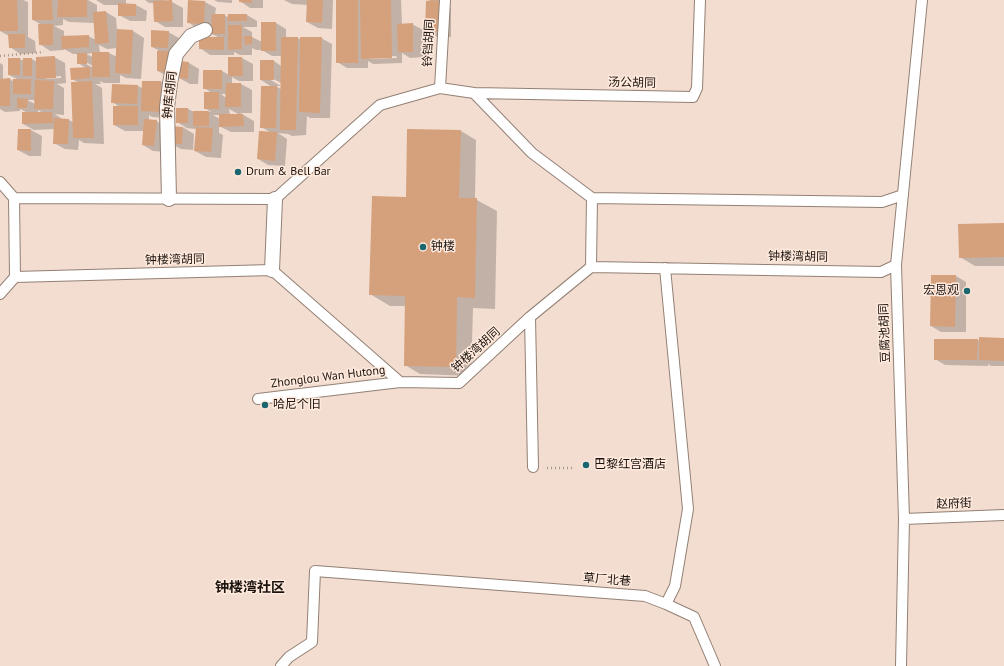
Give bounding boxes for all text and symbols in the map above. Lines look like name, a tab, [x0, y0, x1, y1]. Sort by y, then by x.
street label: 铃铛胡同	[421, 19, 437, 67]
street label: 钟库胡同	[160, 70, 180, 120]
street label: 汤公胡同	[608, 75, 656, 91]
place label: Drum & Bell Bar	[246, 165, 331, 179]
marker: Drum & Bell Bar	[233, 167, 243, 177]
place label: 钟楼	[431, 240, 455, 254]
marker: 钟楼	[418, 242, 428, 252]
street label: 钟楼湾胡同	[768, 249, 828, 265]
street label: 钟楼湾胡同	[145, 252, 205, 268]
place label: 宏恩观	[923, 284, 959, 298]
marker: 宏恩观	[962, 286, 972, 296]
street label: 豆腐池胡同	[877, 303, 893, 363]
street label: 钟楼湾胡同	[449, 325, 503, 375]
street label: Zhonglou Wan Hutong	[270, 363, 386, 391]
place label: 哈尼个旧	[273, 398, 321, 412]
marker: 哈尼个旧	[260, 400, 270, 410]
place label: 巴黎红宫酒店	[594, 458, 666, 472]
marker: 巴黎红宫酒店	[581, 460, 591, 470]
street label: 赵府街	[936, 496, 972, 512]
street label: 草厂北巷	[583, 571, 631, 589]
district label: 钟楼湾社区	[215, 580, 285, 596]

